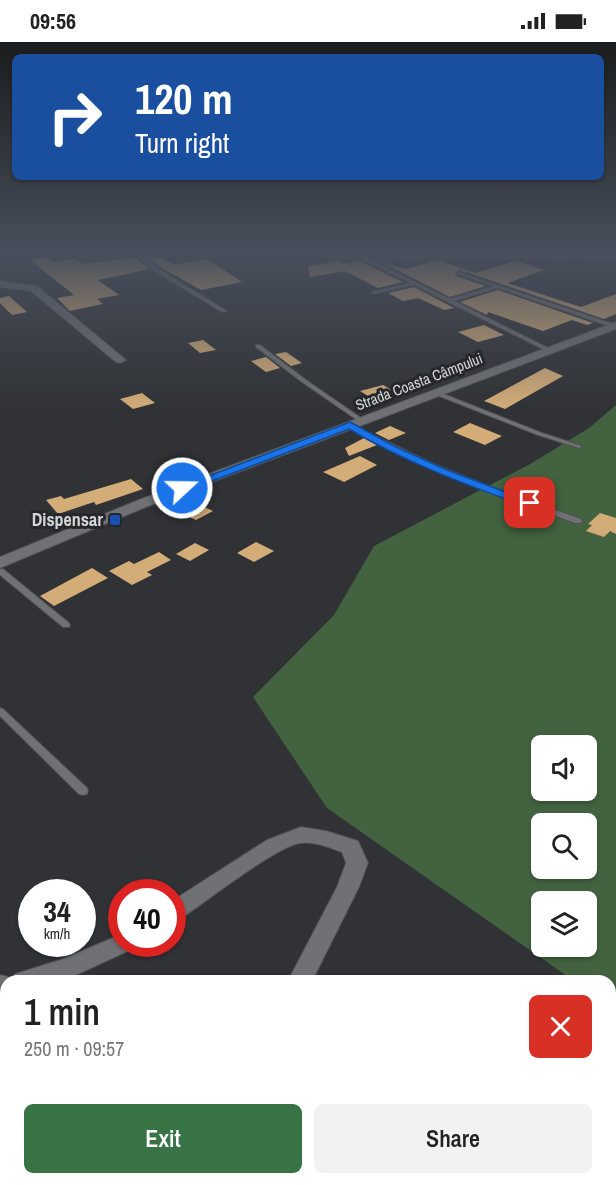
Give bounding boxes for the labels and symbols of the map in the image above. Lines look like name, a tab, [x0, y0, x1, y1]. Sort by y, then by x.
street label: Strada Coasta Câmpului	[352, 348, 485, 415]
position arrow	[150, 456, 214, 520]
pin	[504, 477, 555, 528]
place label: Dispensar	[32, 507, 103, 532]
marker: Dispensar	[108, 513, 122, 527]
speed limit sign: 40	[108, 879, 186, 957]

